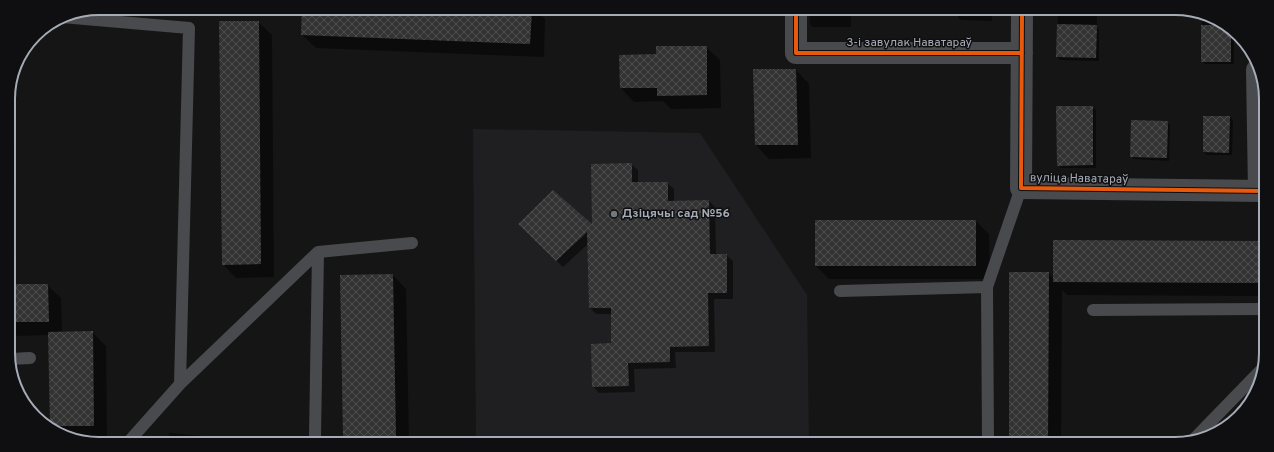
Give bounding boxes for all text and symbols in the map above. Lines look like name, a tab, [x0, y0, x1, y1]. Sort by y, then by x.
street label: 3-і завулак Наватараў	[846, 35, 972, 51]
street label: вуліца Наватараў	[1030, 170, 1128, 188]
place label: Дзіцячы сад №56	[622, 206, 730, 222]
marker: Дзіцячы сад №56	[609, 209, 619, 219]

